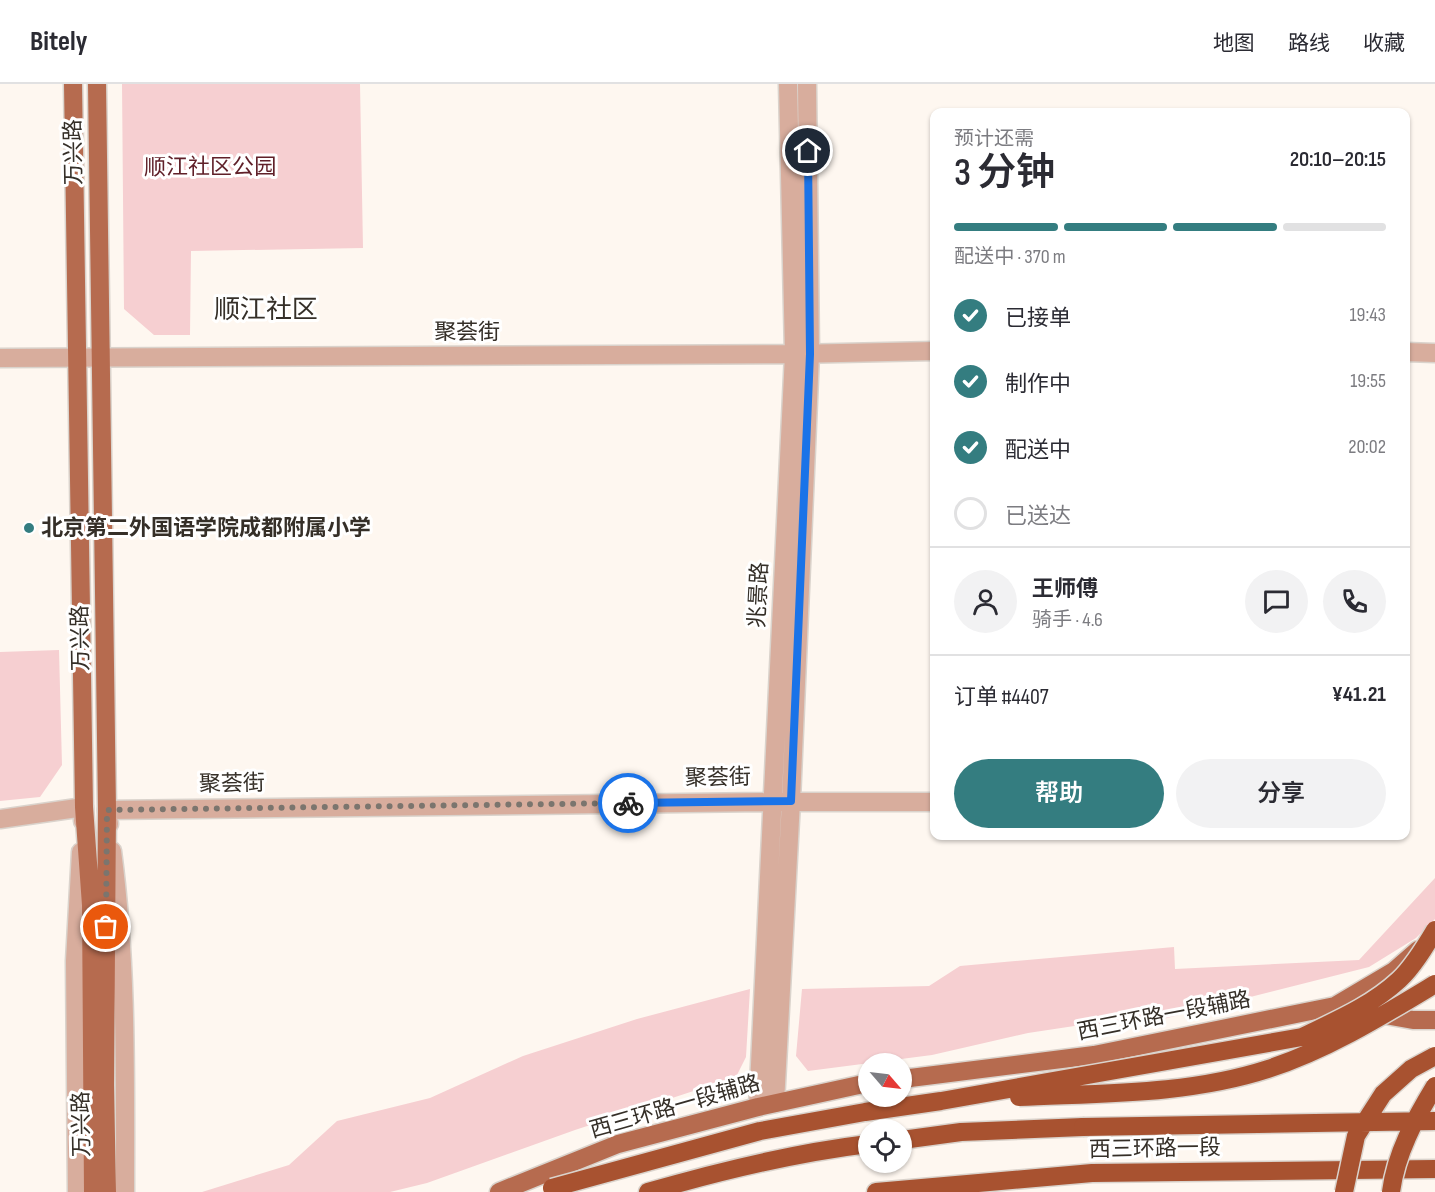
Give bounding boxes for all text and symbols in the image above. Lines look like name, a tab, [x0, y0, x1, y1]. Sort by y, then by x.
text: Bitely	[30, 25, 87, 58]
text: 地图	[1213, 31, 1255, 56]
text: 路线	[1288, 31, 1330, 56]
text: 收藏	[1363, 31, 1405, 56]
street label: 万兴路	[60, 119, 88, 185]
pin	[782, 125, 833, 176]
text: 预计还需	[954, 127, 1034, 151]
icon: home	[791, 134, 824, 167]
text: 20:10–20:15	[1290, 146, 1386, 173]
text: 3 分钟	[954, 150, 1055, 197]
park label: 顺江社区公园	[144, 154, 276, 181]
text: 配送中 · 370 m	[954, 245, 1066, 269]
district label: 顺江社区	[214, 295, 318, 326]
icon: check	[954, 299, 987, 332]
text: 19:43	[1350, 303, 1386, 327]
text: 已接单	[1005, 305, 1071, 332]
street label: 聚荟街	[434, 319, 500, 346]
icon: check	[954, 365, 987, 398]
text: 19:55	[1350, 369, 1386, 393]
text: 制作中	[1005, 371, 1071, 398]
icon: check	[954, 431, 987, 464]
text: 20:02	[1348, 435, 1386, 459]
text: 配送中	[1005, 437, 1071, 464]
text: 已送达	[1005, 503, 1071, 530]
place label: 北京第二外国语学院成都附属小学	[41, 515, 371, 542]
marker: 北京第二外国语学院成都附属小学	[22, 521, 36, 535]
street label: 兆景路	[744, 561, 774, 629]
button: person	[954, 570, 1017, 633]
button: chat	[1245, 570, 1308, 633]
button: phone	[1323, 570, 1386, 633]
text: 王师傅	[1032, 576, 1098, 603]
street label: 万兴路	[67, 605, 95, 671]
text: 骑手 · 4.6	[1032, 608, 1103, 632]
text: ¥41.21	[1332, 681, 1386, 708]
text: 订单 #4407	[954, 684, 1049, 711]
button: 帮助	[954, 759, 1164, 828]
button: 分享	[1176, 759, 1386, 828]
street label: 聚荟街	[685, 764, 751, 792]
street label: 聚荟街	[199, 770, 265, 798]
courier	[598, 773, 658, 833]
icon: bike	[612, 787, 645, 820]
pin	[80, 901, 131, 952]
icon: bag	[89, 910, 122, 943]
street label: 西三环路一段辅路	[1075, 986, 1253, 1046]
north arrow	[858, 1053, 912, 1107]
map controls	[858, 1053, 912, 1173]
street label: 西三环路一段辅路	[587, 1070, 763, 1144]
street label: 万兴路	[68, 1091, 96, 1157]
button: locate	[858, 1119, 912, 1173]
street label: 西三环路一段	[1089, 1134, 1221, 1164]

